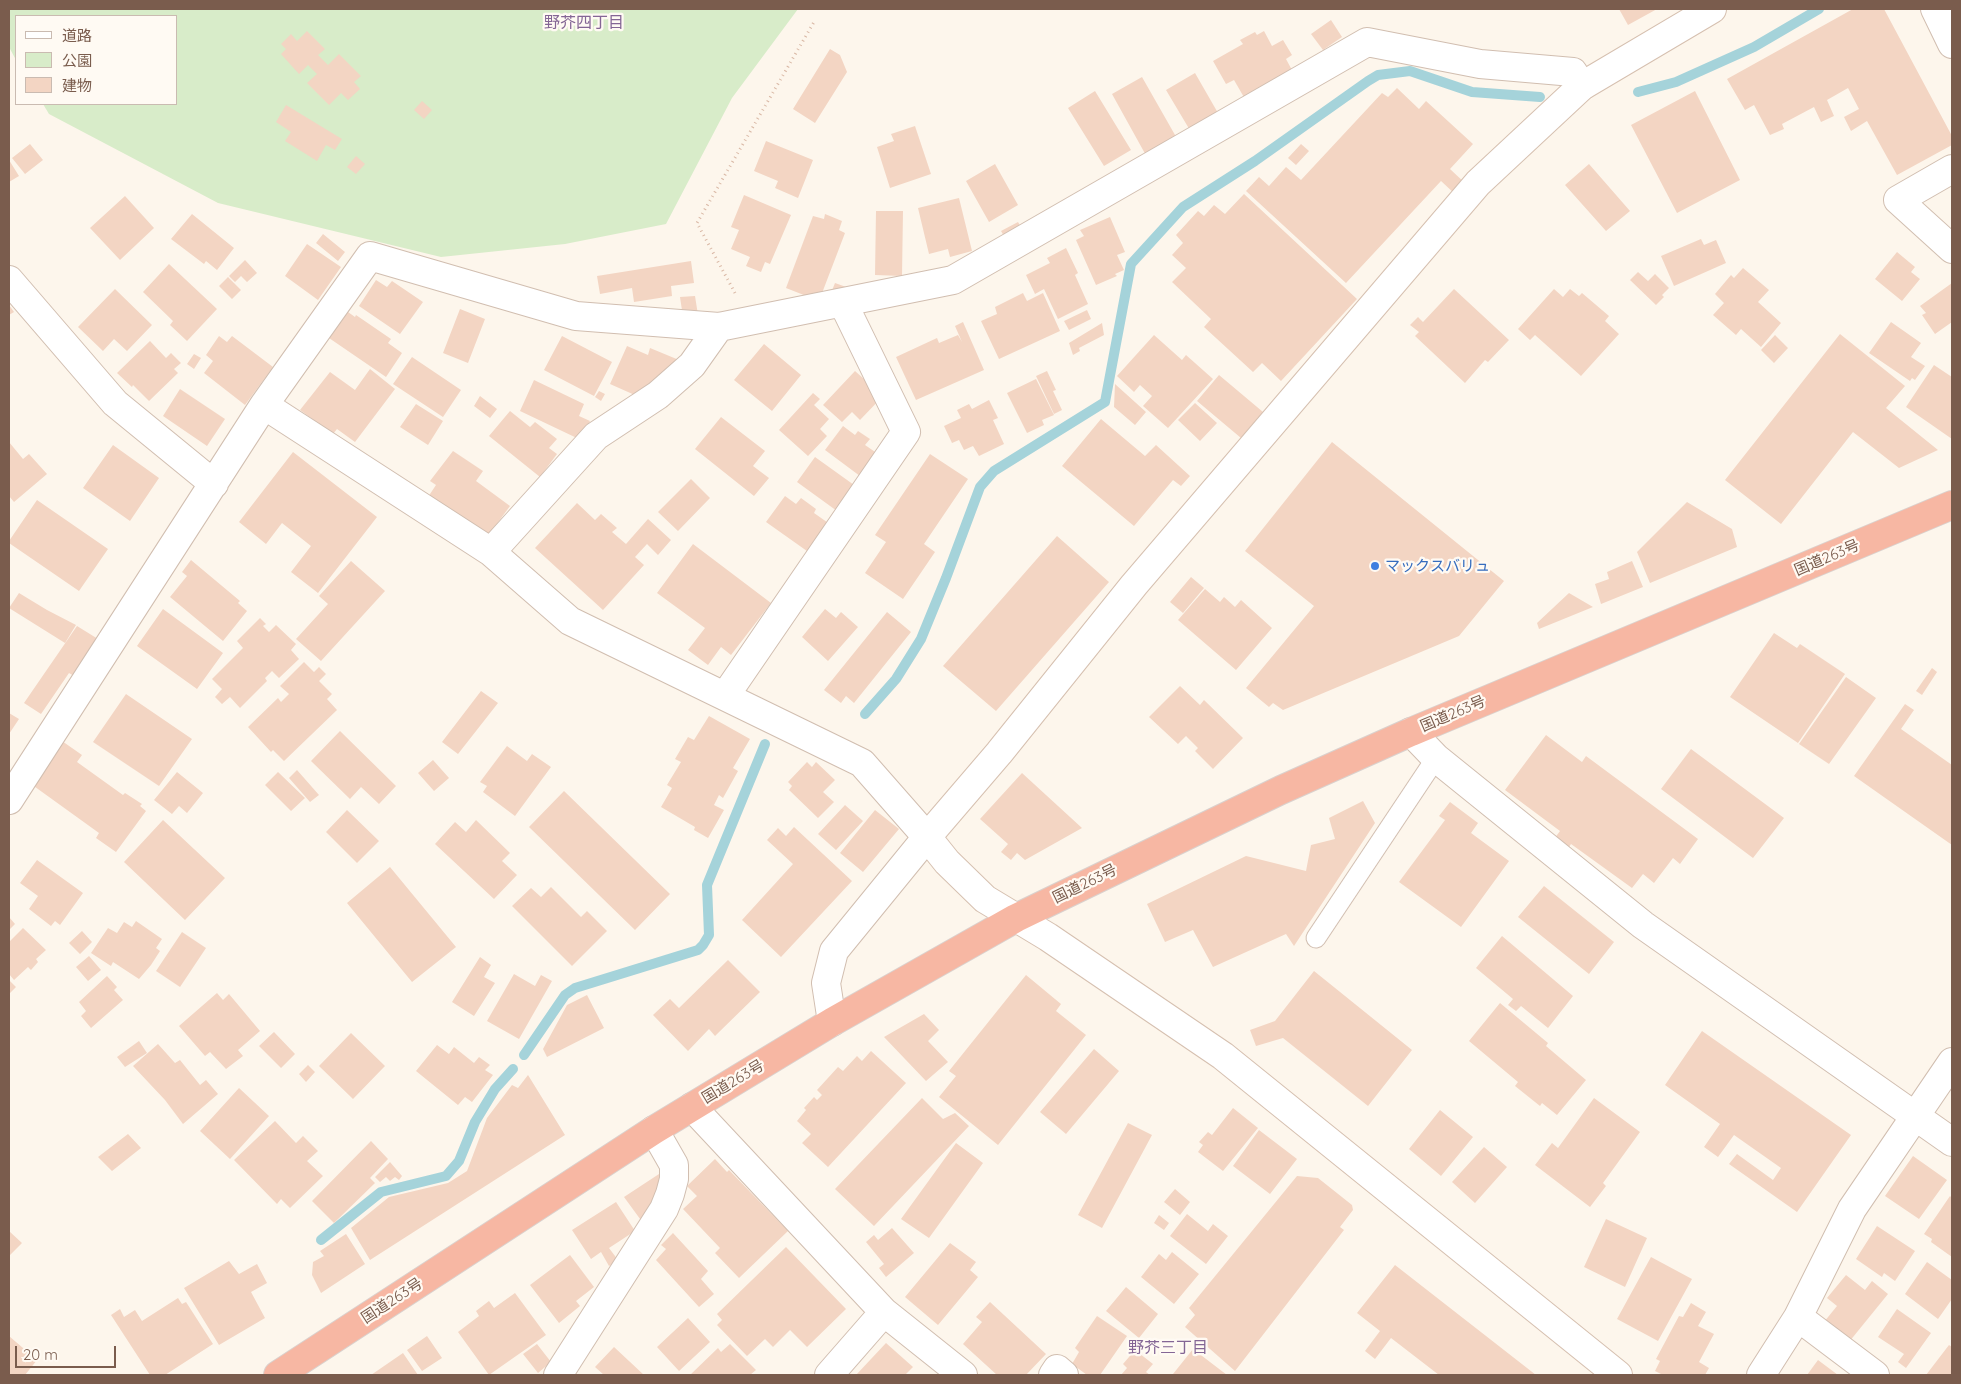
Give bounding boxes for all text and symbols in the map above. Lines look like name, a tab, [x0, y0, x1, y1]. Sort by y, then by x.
district label: 野芥四丁目	[544, 13, 624, 33]
legend	[15, 15, 178, 105]
text: 道路	[62, 26, 92, 45]
text: 公園	[62, 51, 92, 70]
text: 建物	[62, 76, 92, 95]
street label: 国道263号	[1792, 536, 1862, 580]
place label: マックスバリュ	[1385, 557, 1490, 575]
marker: マックスバリュ	[1369, 560, 1381, 572]
street label: 国道263号	[1418, 692, 1488, 736]
street label: 国道263号	[1050, 861, 1120, 907]
street label: 国道263号	[699, 1056, 767, 1108]
street label: 国道263号	[358, 1275, 426, 1327]
scale bar	[18, 1336, 119, 1368]
district label: 野芥三丁目	[1128, 1338, 1208, 1358]
text: 20 m	[23, 1345, 58, 1364]

